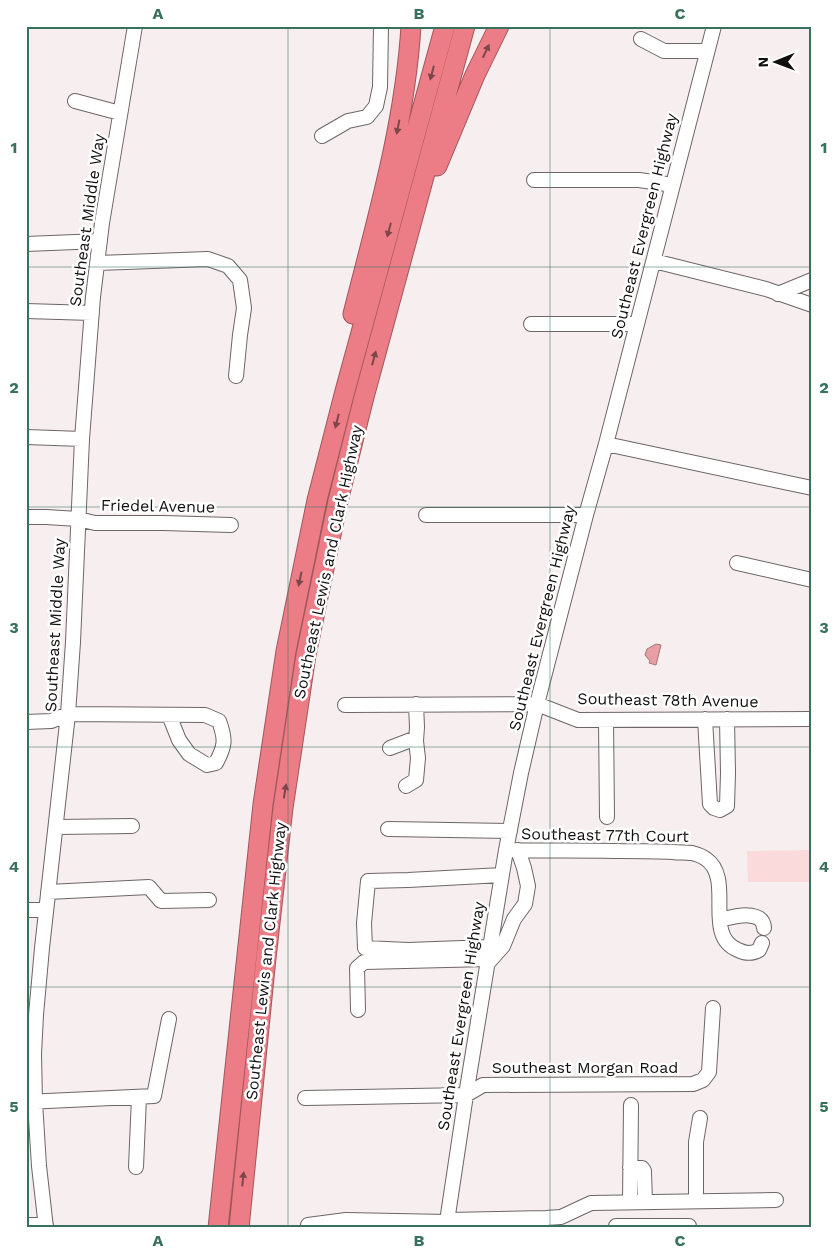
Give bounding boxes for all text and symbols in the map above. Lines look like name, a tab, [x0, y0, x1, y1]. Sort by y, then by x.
text: A	[153, 4, 164, 23]
text: B	[414, 4, 425, 23]
text: C	[675, 4, 686, 23]
north arrow	[750, 38, 800, 88]
one-way arrow	[482, 44, 490, 58]
text: N	[755, 57, 771, 68]
one-way arrow	[427, 66, 435, 81]
street label: Southeast Evergreen Highway	[607, 111, 681, 341]
one-way arrow	[394, 119, 402, 134]
street label: Southeast Middle Way	[65, 132, 109, 307]
text: 1	[11, 138, 17, 157]
text: 1	[821, 138, 827, 157]
one-way arrow	[384, 223, 392, 238]
one-way arrow	[371, 351, 379, 366]
text: 2	[9, 378, 19, 397]
text: 2	[819, 378, 829, 397]
one-way arrow	[333, 413, 341, 428]
street label: Southeast Lewis and Clark Highway	[290, 423, 367, 701]
street label: Friedel Avenue	[101, 496, 215, 516]
street label: Southeast Evergreen Highway	[505, 503, 579, 733]
street label: Southeast Middle Way	[41, 537, 69, 712]
one-way arrow	[296, 571, 304, 586]
text: 3	[9, 618, 19, 637]
text: 3	[819, 618, 829, 637]
street label: Southeast 78th Avenue	[577, 689, 759, 711]
one-way arrow	[281, 783, 289, 799]
street label: Southeast Lewis and Clark Highway	[242, 820, 290, 1101]
street label: Southeast 77th Court	[521, 824, 689, 846]
text: 4	[9, 857, 19, 876]
text: 4	[819, 857, 829, 876]
street label: Southeast Evergreen Highway	[434, 899, 489, 1132]
street label: Southeast Morgan Road	[492, 1058, 678, 1077]
text: 5	[9, 1097, 19, 1116]
text: 5	[819, 1097, 829, 1116]
one-way arrow	[240, 1171, 248, 1187]
text: A	[153, 1231, 164, 1250]
text: B	[414, 1231, 425, 1250]
text: C	[675, 1231, 686, 1250]

